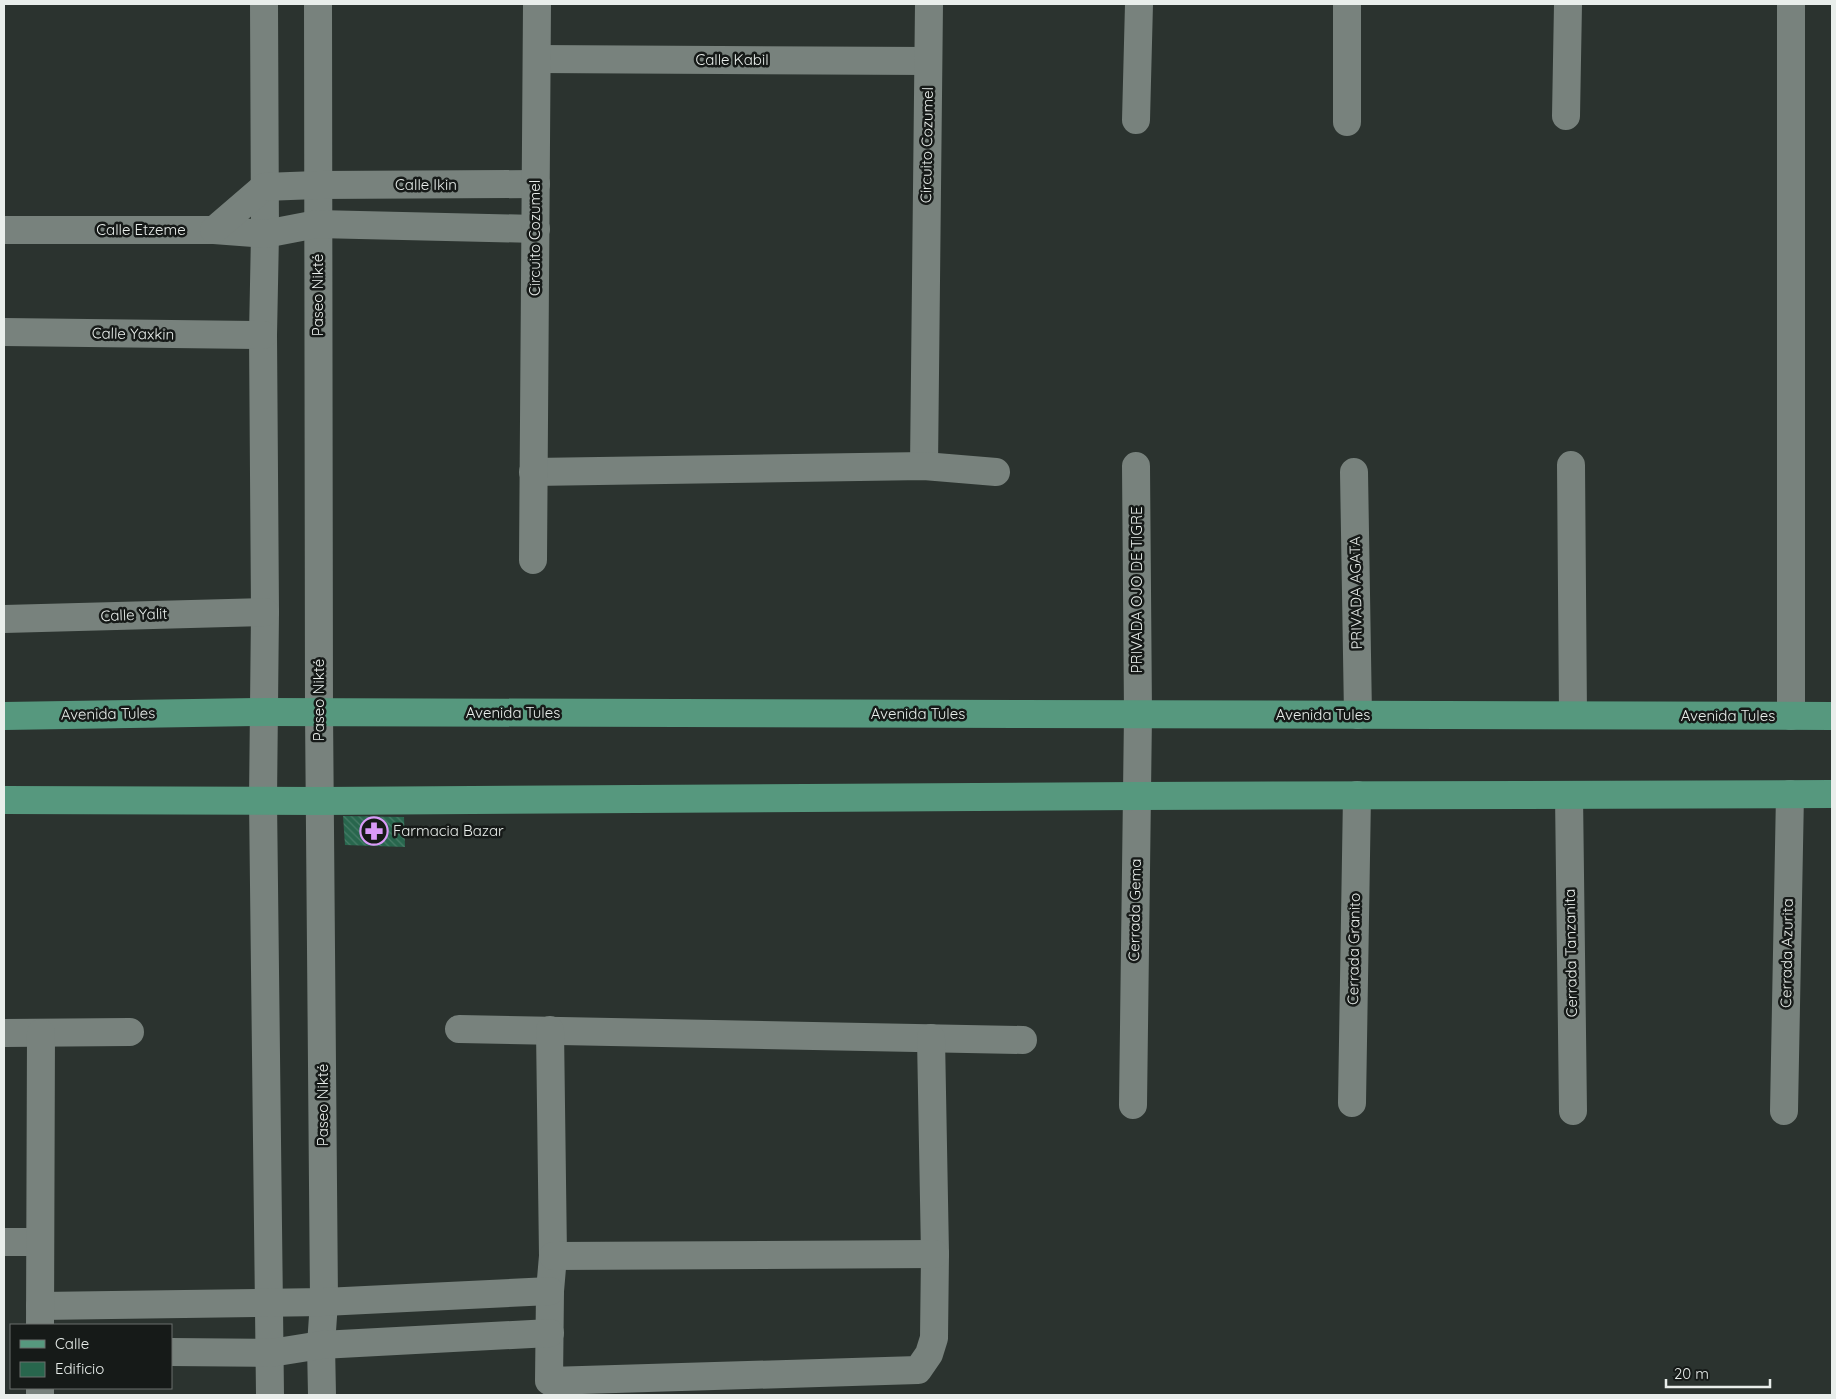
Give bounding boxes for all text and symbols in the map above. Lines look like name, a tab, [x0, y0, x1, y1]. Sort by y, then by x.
street label: Calle Kabil	[695, 50, 769, 69]
street label: Circuito Cozumel	[916, 87, 937, 203]
street label: Calle Ikin	[395, 175, 457, 194]
street label: Circuito Cozumel	[525, 180, 544, 296]
street label: Calle Etzeme	[96, 220, 186, 239]
street label: Paseo Nikté	[308, 254, 327, 336]
street label: Calle Yaxkin	[92, 323, 174, 344]
street label: PRIVADA OJO DE TIGRE	[1127, 506, 1146, 674]
street label: PRIVADA AGATA	[1345, 536, 1366, 650]
street label: Calle Yalit	[100, 604, 168, 625]
street label: Paseo Nikté	[309, 659, 328, 741]
street label: Avenida Tules	[61, 703, 155, 724]
street label: Avenida Tules	[466, 703, 560, 722]
street label: Avenida Tules	[871, 704, 965, 723]
street label: Avenida Tules	[1276, 705, 1370, 724]
street label: Avenida Tules	[1681, 706, 1775, 725]
pharmacy icon: Farmacia Bazar	[359, 816, 389, 846]
place label: Farmacia Bazar	[393, 821, 504, 840]
street label: Cerrada Gema	[1124, 858, 1145, 961]
street label: Cerrada Tanzanita	[1560, 889, 1581, 1017]
street label: Cerrada Granito	[1343, 893, 1364, 1005]
street label: Cerrada Azurita	[1776, 898, 1797, 1008]
street label: Paseo Nikté	[313, 1064, 332, 1146]
legend	[10, 1324, 172, 1389]
text: Calle	[55, 1334, 89, 1353]
scale bar	[1666, 1356, 1770, 1388]
text: Edificio	[55, 1359, 104, 1378]
text: 20 m	[1674, 1364, 1709, 1383]

